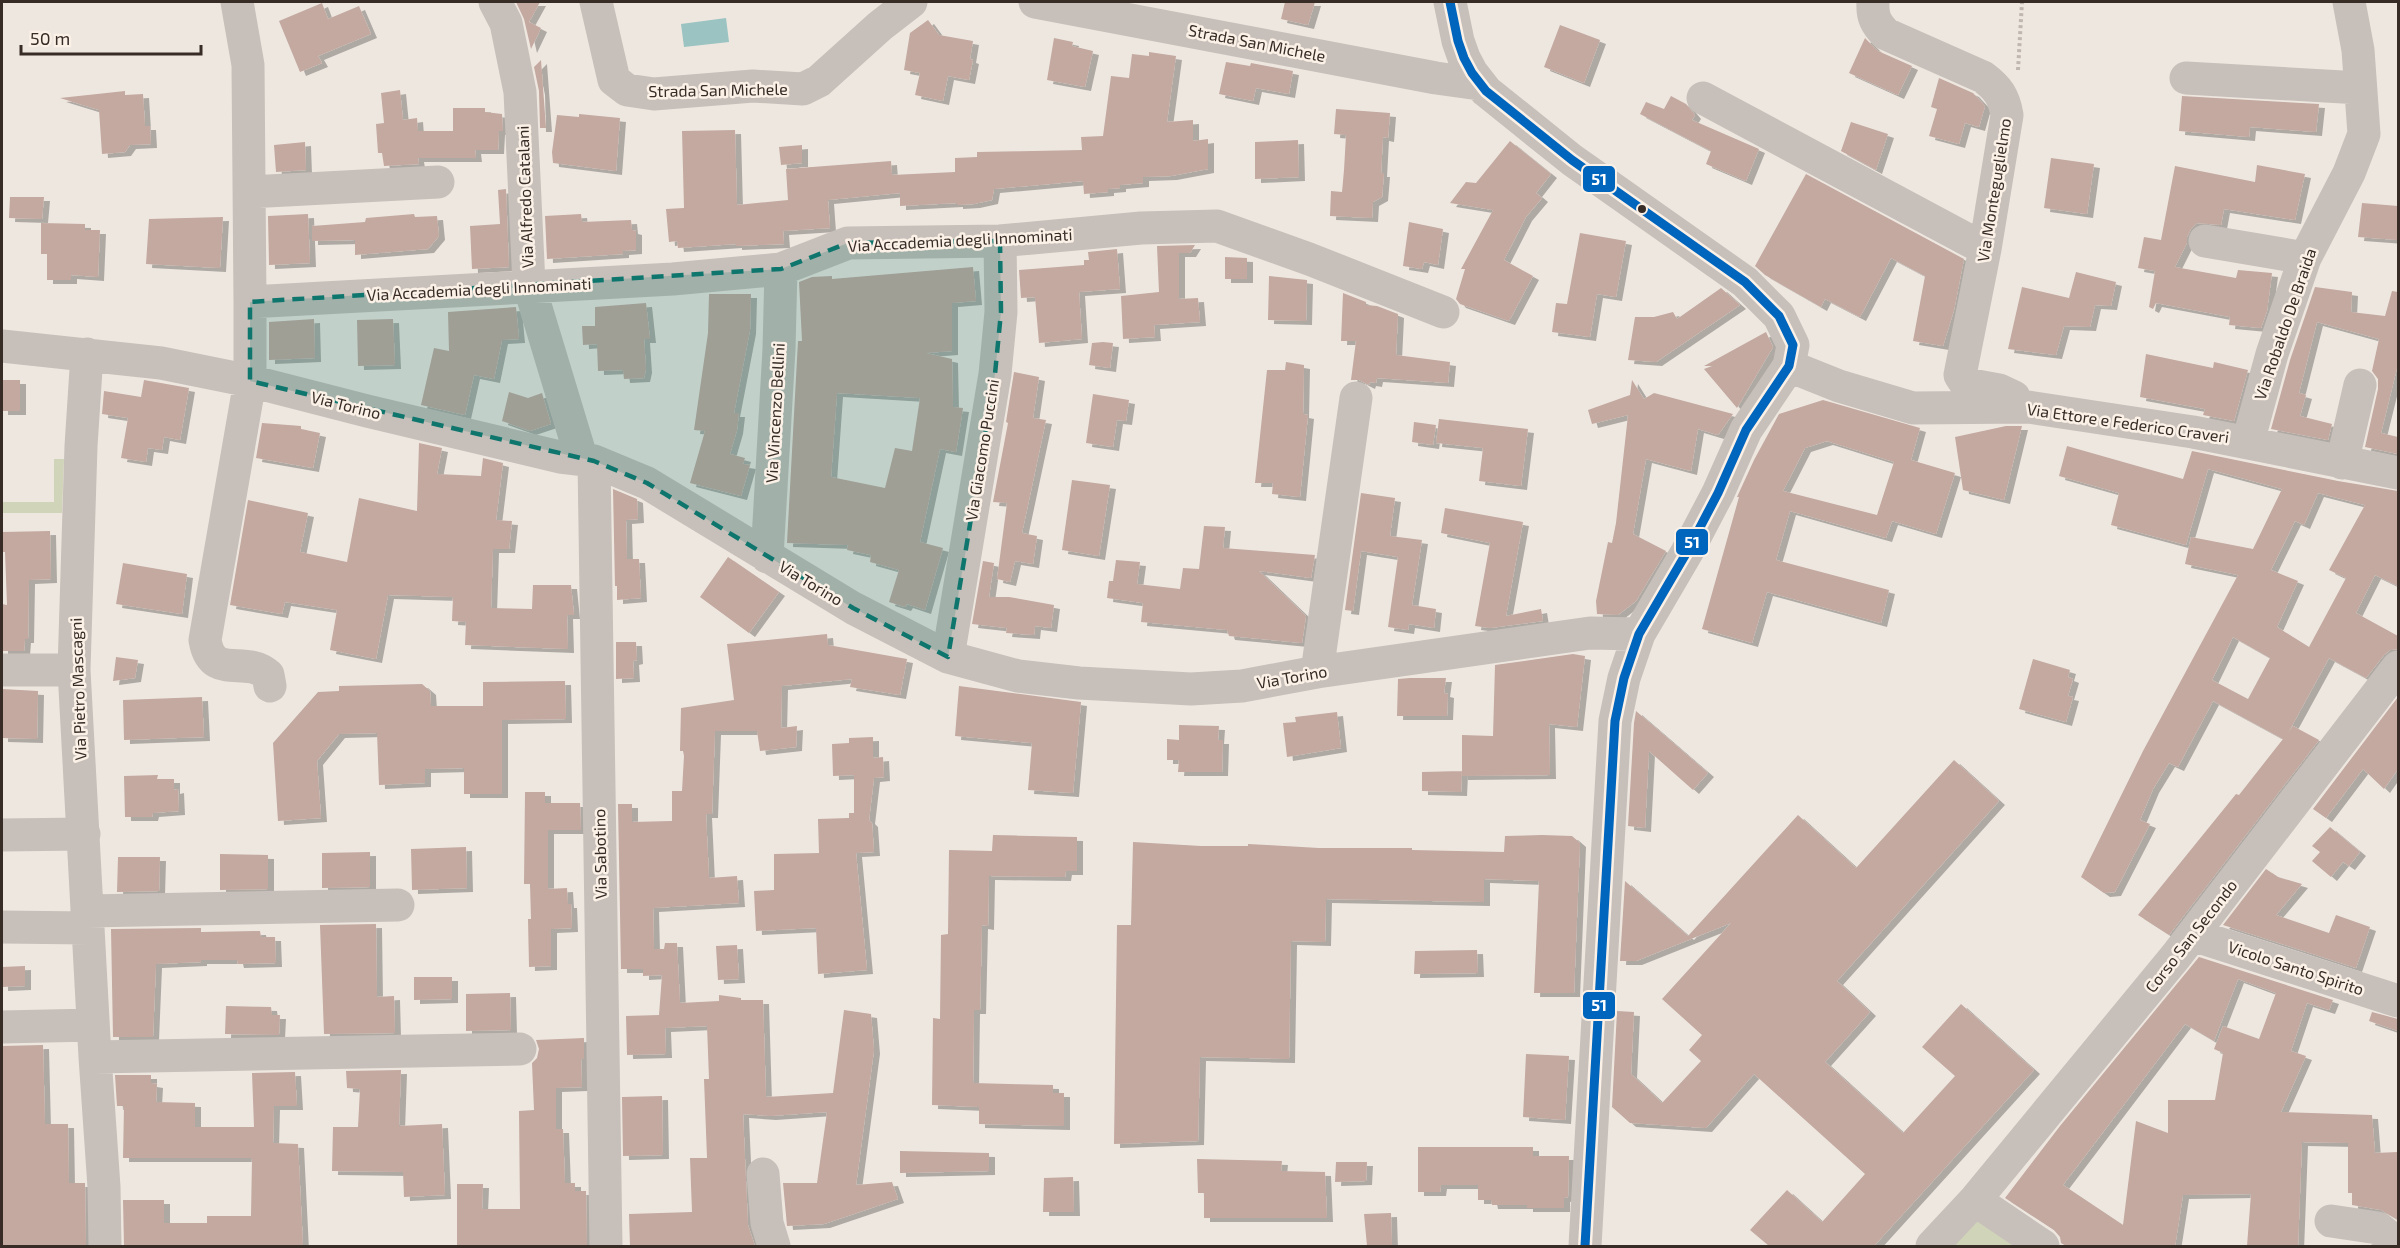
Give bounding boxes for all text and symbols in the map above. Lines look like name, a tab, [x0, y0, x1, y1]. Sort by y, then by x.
scale bar	[21, 18, 201, 56]
street label: Strada San Michele	[1187, 20, 1327, 65]
text: 50 m	[30, 27, 70, 49]
street label: Strada San Michele	[648, 79, 788, 100]
street label: Via Monteguglielmo	[1973, 117, 2014, 263]
street label: Via Alfredo Catalani	[513, 125, 536, 269]
line badge: 51	[1582, 165, 1616, 193]
text: 51	[1591, 169, 1607, 188]
unlabelled marker	[1636, 203, 1648, 215]
street label: Via Accademia degli Innominati	[847, 224, 1073, 255]
street label: Via Robaldo De Braida	[2250, 245, 2319, 402]
street label: Via Accademia degli Innominati	[366, 273, 592, 304]
street label: Via Vincenzo Bellini	[761, 342, 788, 484]
street label: Via Giacomo Puccini	[961, 377, 1002, 522]
street label: Via Torino	[309, 387, 383, 422]
street label: Via Ettore e Federico Craveri	[2026, 399, 2230, 446]
line badge: 51	[1675, 528, 1709, 556]
text: 51	[1684, 532, 1700, 551]
street label: Via Torino	[776, 556, 847, 609]
street label: Via Pietro Mascagni	[66, 617, 89, 761]
street label: Via Torino	[1255, 661, 1329, 692]
street label: Via Sabotino	[589, 809, 610, 899]
street label: Corso San Secondo	[2141, 875, 2241, 996]
street label: Vicolo Santo Spirito	[2226, 937, 2366, 998]
line badge: 51	[1582, 991, 1616, 1020]
text: 51	[1591, 995, 1607, 1014]

